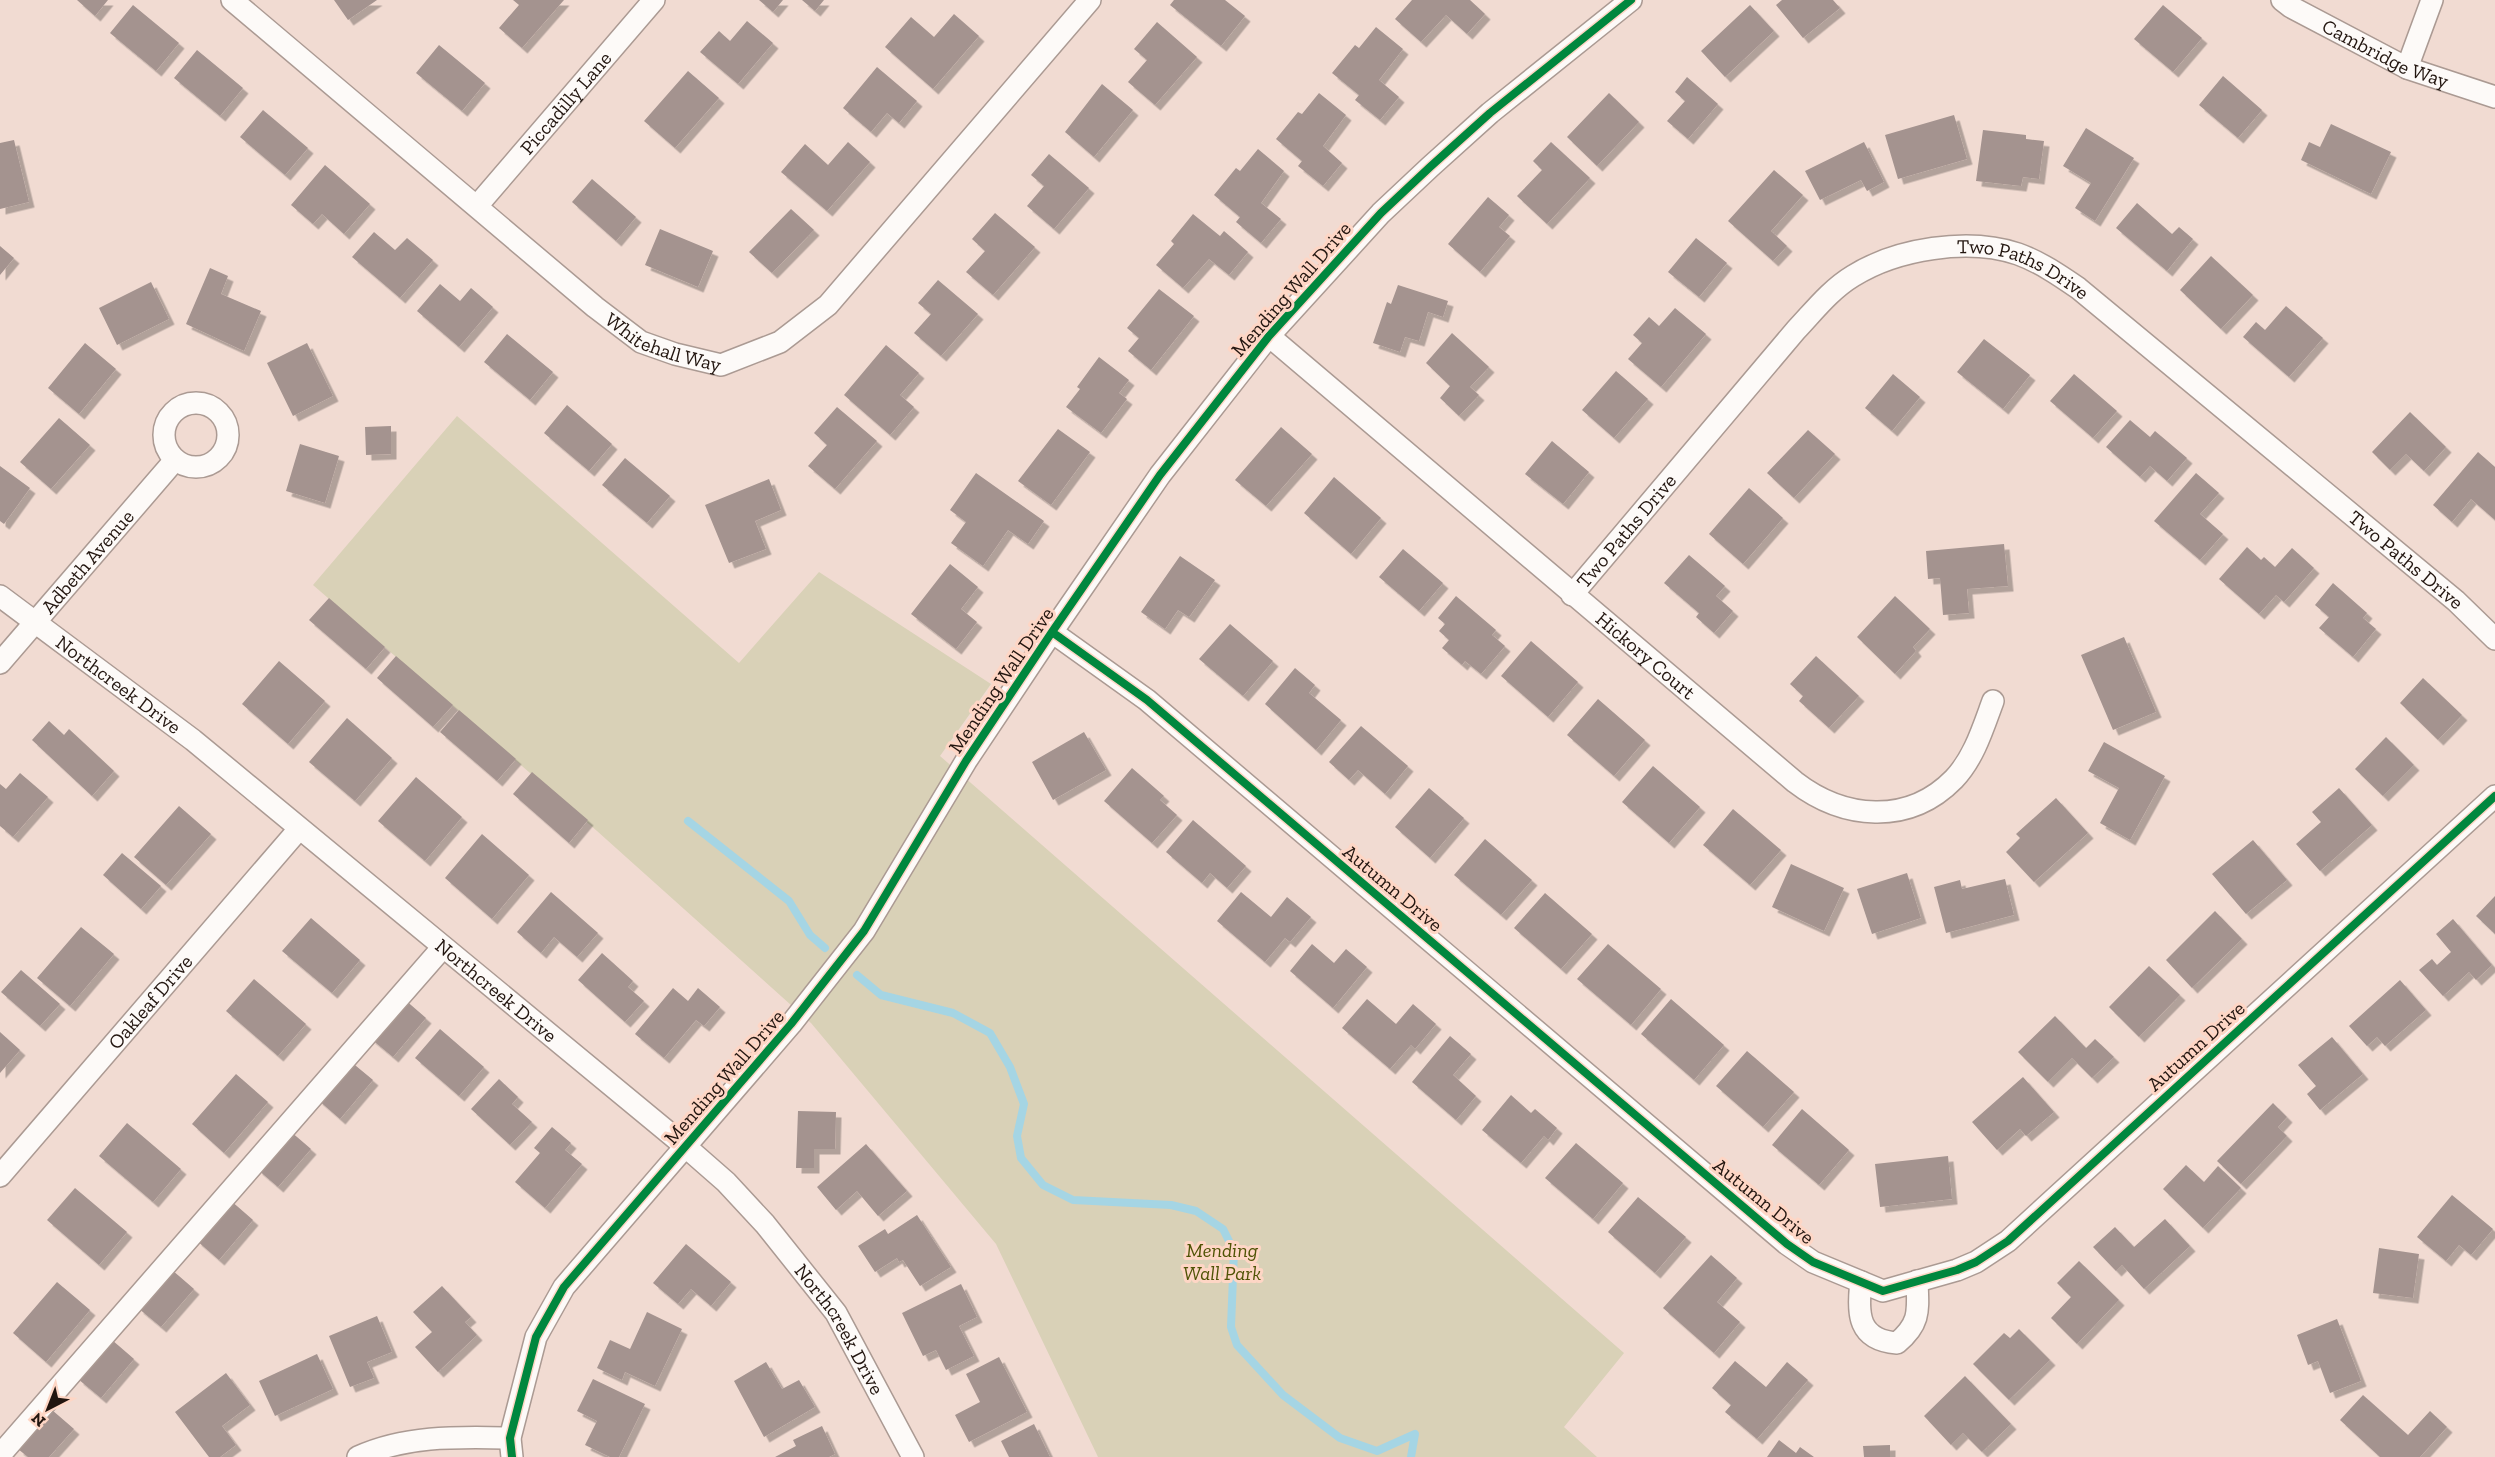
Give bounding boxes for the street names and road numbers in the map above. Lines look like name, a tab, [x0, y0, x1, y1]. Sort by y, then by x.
street label: Cambridge Way	[2318, 14, 2452, 93]
street label: Piccadilly Lane	[515, 46, 616, 159]
street label: Mending Wall Drive	[1226, 217, 1356, 361]
street label: Two Paths Drive	[1957, 234, 2094, 304]
street label: Whitehall Way	[601, 307, 724, 377]
street label: Two Paths Drive	[1571, 469, 1681, 593]
street label: Adbeth Avenue	[36, 505, 139, 618]
street label: Two Paths Drive	[2344, 505, 2469, 614]
street label: Mending Wall Drive	[943, 603, 1059, 757]
street label: Hickory Court	[1591, 606, 1701, 705]
street label: Northcreek Drive	[51, 630, 186, 739]
street label: Autumn Drive	[1338, 839, 1448, 937]
street label: Northcreek Drive	[431, 933, 562, 1047]
street label: Oakleaf Drive	[103, 950, 197, 1054]
street label: Autumn Drive	[2142, 996, 2250, 1096]
street label: Mending Wall Drive	[659, 1005, 789, 1149]
street label: Autumn Drive	[1709, 1153, 1819, 1249]
street label: Northcreek Drive	[790, 1259, 889, 1399]

